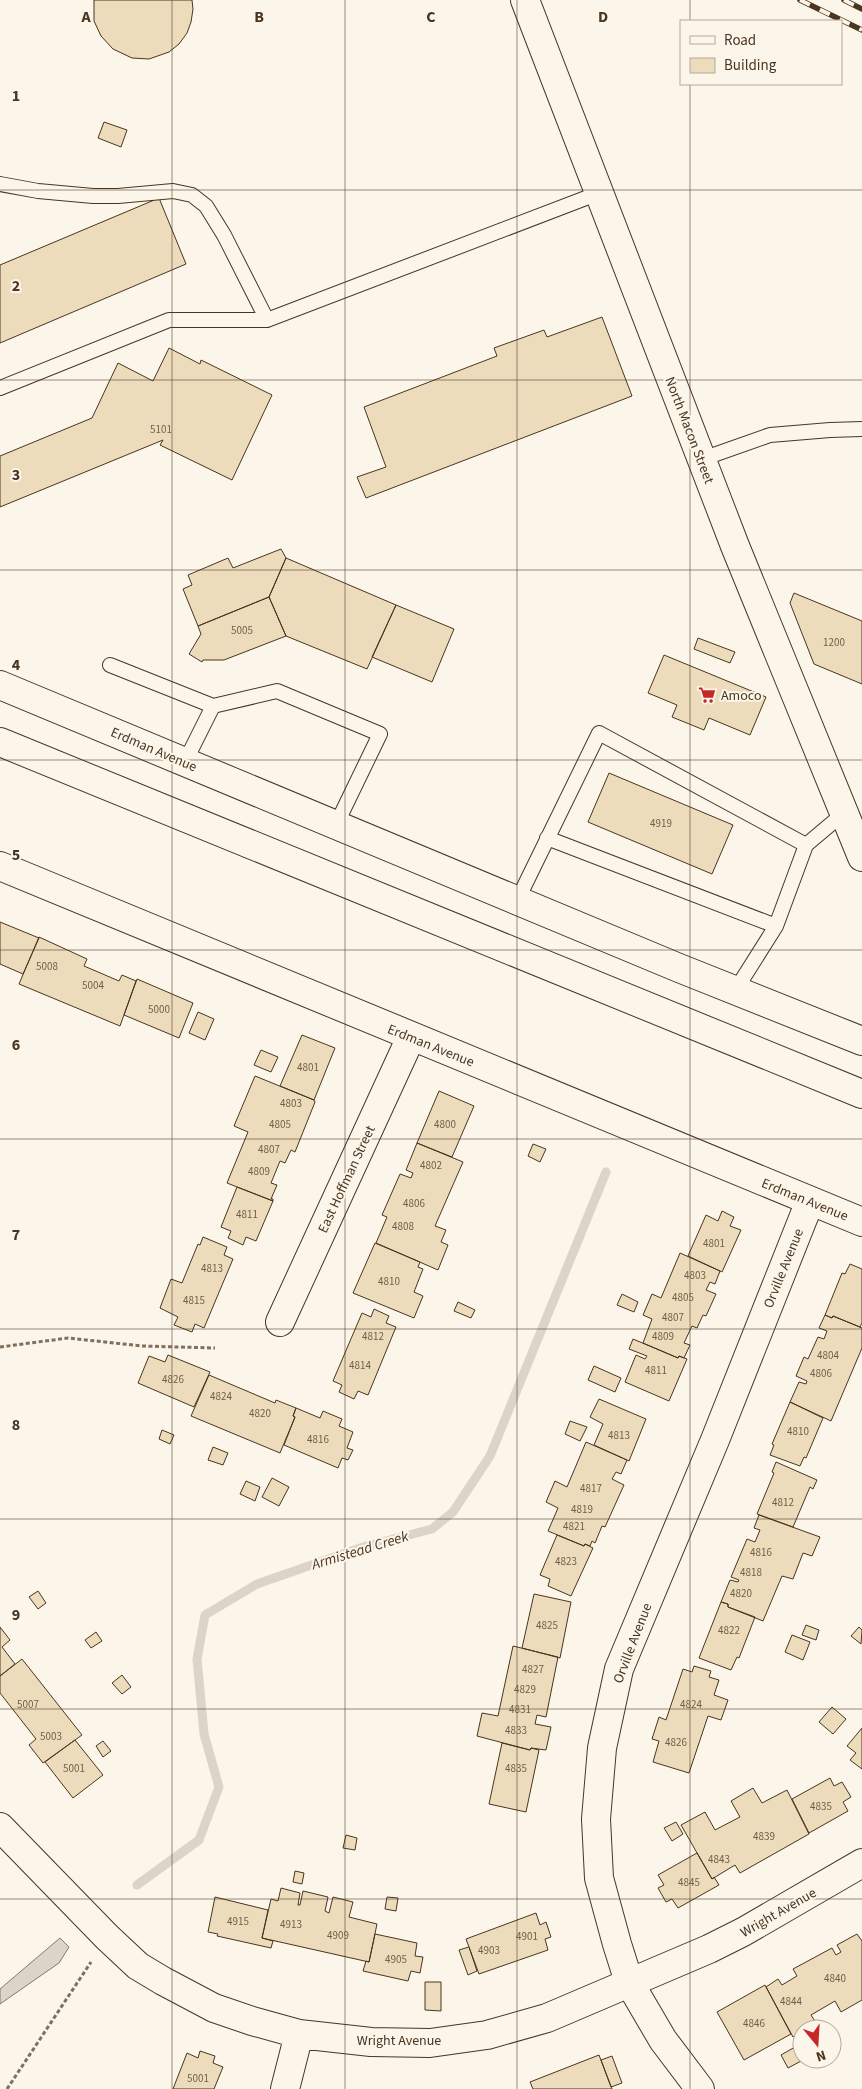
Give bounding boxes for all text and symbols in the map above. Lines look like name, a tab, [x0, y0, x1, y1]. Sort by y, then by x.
text: A	[80, 6, 91, 28]
text: B	[254, 6, 264, 28]
text: C	[426, 6, 436, 28]
text: D	[598, 6, 608, 28]
legend	[680, 20, 842, 85]
text: Road	[724, 30, 756, 51]
text: Building	[724, 55, 777, 76]
text: 1	[12, 85, 20, 107]
text: 2	[12, 275, 20, 297]
street label: North Macon Street	[659, 374, 719, 487]
house number: 5101	[150, 422, 172, 437]
text: 3	[12, 464, 20, 486]
house number: 5005	[231, 623, 253, 638]
house number: 1200	[823, 635, 845, 650]
text: 4	[12, 654, 21, 676]
supermarket icon: Amoco	[697, 685, 717, 705]
place label: Amoco	[721, 686, 761, 706]
street label: Erdman Avenue	[107, 723, 200, 777]
house number: 4919	[650, 816, 672, 831]
text: 5	[12, 844, 20, 866]
house number: 5008	[36, 959, 58, 974]
house number: 5004	[82, 978, 104, 993]
house number: 5000	[148, 1002, 170, 1017]
street label: Erdman Avenue	[384, 1019, 477, 1072]
text: 6	[12, 1034, 20, 1056]
house number: 4801	[297, 1060, 319, 1075]
house number: 4803	[280, 1096, 302, 1111]
house number: 4805	[269, 1117, 291, 1132]
house number: 4800	[434, 1117, 456, 1132]
street label: East Hoffman Street	[313, 1122, 381, 1236]
house number: 4807	[258, 1142, 280, 1157]
house number: 4802	[420, 1158, 442, 1173]
house number: 4809	[248, 1164, 270, 1179]
street label: Erdman Avenue	[758, 1173, 851, 1226]
house number: 4806	[403, 1196, 425, 1211]
house number: 4811	[236, 1207, 258, 1222]
house number: 4808	[392, 1219, 414, 1234]
text: 7	[12, 1224, 20, 1246]
street label: Orville Avenue	[759, 1225, 809, 1311]
house number: 4801	[703, 1236, 725, 1251]
house number: 4813	[201, 1261, 223, 1276]
house number: 4803	[684, 1268, 706, 1283]
house number: 4810	[378, 1274, 400, 1289]
house number: 4805	[672, 1290, 694, 1305]
house number: 4815	[183, 1293, 205, 1308]
house number: 4807	[662, 1310, 684, 1325]
house number: 4812	[362, 1329, 384, 1344]
house number: 4809	[652, 1329, 674, 1344]
house number: 4804	[817, 1348, 839, 1363]
house number: 4814	[349, 1358, 371, 1373]
house number: 4811	[645, 1363, 667, 1378]
house number: 4806	[810, 1366, 832, 1381]
house number: 4826	[162, 1372, 184, 1387]
house number: 4824	[210, 1389, 232, 1404]
house number: 4820	[249, 1406, 271, 1421]
text: 8	[12, 1414, 20, 1436]
house number: 4810	[787, 1424, 809, 1439]
house number: 4813	[608, 1428, 630, 1443]
house number: 4816	[307, 1432, 329, 1447]
house number: 4817	[580, 1481, 602, 1496]
house number: 4812	[772, 1495, 794, 1510]
house number: 4819	[571, 1502, 593, 1517]
house number: 4821	[563, 1519, 585, 1534]
water label: Armistead Creek	[308, 1526, 412, 1575]
house number: 4816	[750, 1545, 772, 1560]
house number: 4823	[555, 1554, 577, 1569]
house number: 4818	[740, 1565, 762, 1580]
house number: 4820	[730, 1586, 752, 1601]
street label: Orville Avenue	[608, 1600, 657, 1686]
text: 9	[12, 1604, 20, 1626]
house number: 4825	[536, 1618, 558, 1633]
house number: 4822	[718, 1623, 740, 1638]
house number: 4827	[522, 1662, 544, 1677]
house number: 4829	[514, 1682, 536, 1697]
house number: 5007	[17, 1697, 39, 1712]
house number: 4824	[680, 1697, 702, 1712]
house number: 4831	[509, 1702, 531, 1717]
house number: 4833	[505, 1723, 527, 1738]
house number: 5003	[40, 1729, 62, 1744]
house number: 4826	[665, 1735, 687, 1750]
house number: 5001	[63, 1761, 85, 1776]
house number: 4835	[505, 1761, 527, 1776]
house number: 4835	[810, 1799, 832, 1814]
house number: 4839	[753, 1829, 775, 1844]
house number: 4843	[708, 1852, 730, 1867]
house number: 4845	[678, 1875, 700, 1890]
street label: Wright Avenue	[737, 1883, 820, 1943]
house number: 4915	[227, 1914, 249, 1929]
house number: 4913	[280, 1917, 302, 1932]
house number: 4909	[327, 1928, 349, 1943]
house number: 4901	[516, 1929, 538, 1944]
house number: 4903	[478, 1943, 500, 1958]
house number: 4905	[385, 1952, 407, 1967]
house number: 4840	[824, 1971, 846, 1986]
house number: 4844	[780, 1994, 802, 2009]
house number: 4846	[743, 2016, 765, 2031]
north arrow	[792, 2019, 842, 2069]
street label: Wright Avenue	[357, 2031, 441, 2051]
text: N	[813, 2044, 828, 2066]
house number: 5001	[187, 2071, 209, 2086]

